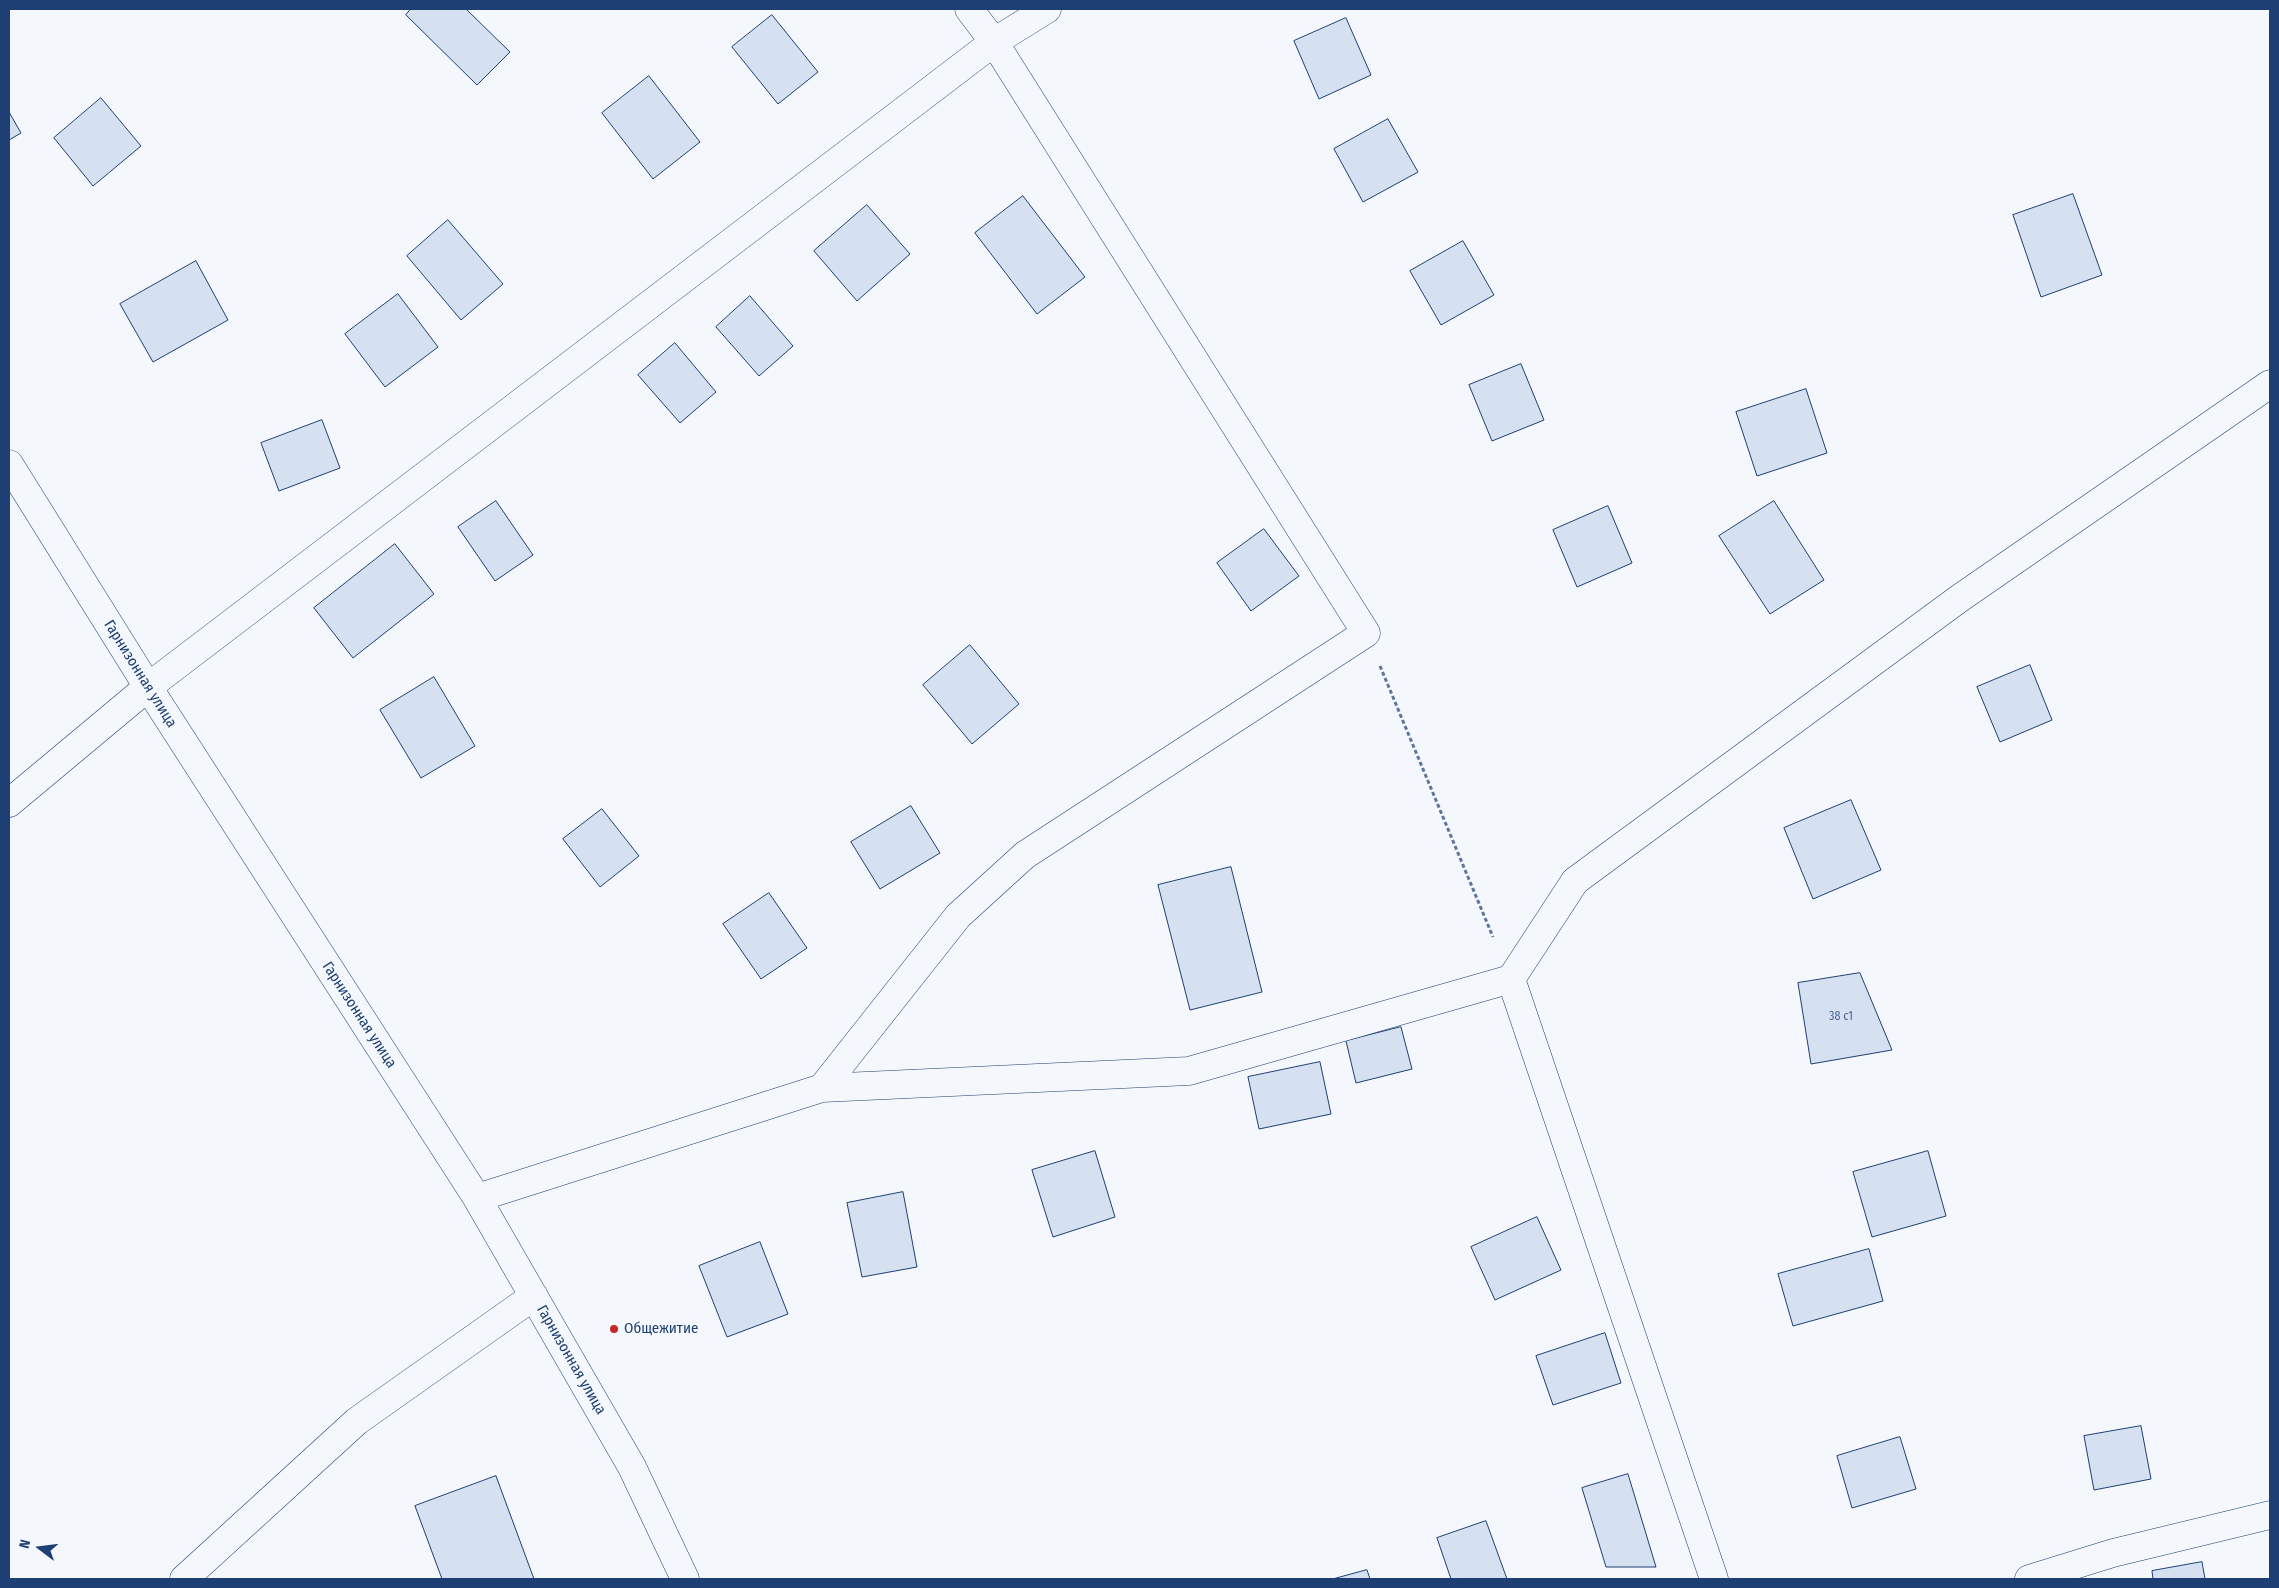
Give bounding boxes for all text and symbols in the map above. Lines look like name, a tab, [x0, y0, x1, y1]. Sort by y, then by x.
street label: Гарнизонная улица	[100, 617, 180, 731]
street label: Гарнизонная улица	[318, 958, 400, 1072]
house number: 38 с1	[1829, 1010, 1853, 1024]
street label: Гарнизонная улица	[532, 1302, 610, 1418]
place label: Общежитие	[624, 1320, 698, 1338]
marker: Общежитие	[608, 1323, 620, 1335]
north arrow	[15, 1523, 65, 1573]
text: N	[16, 1538, 34, 1550]

